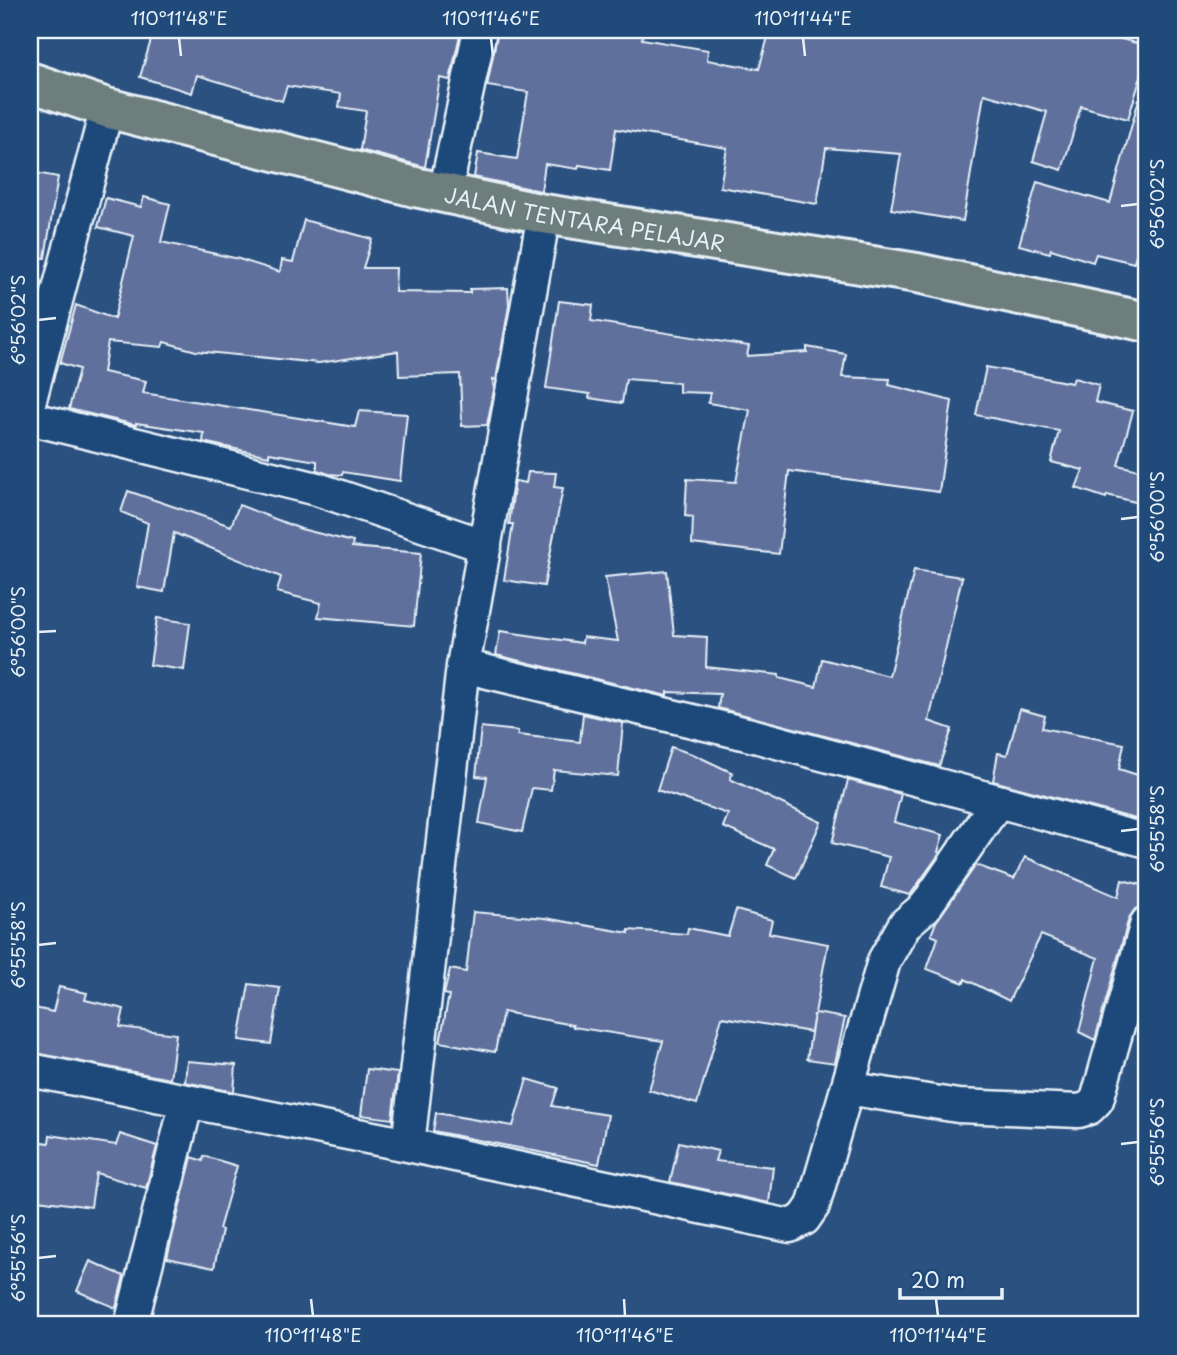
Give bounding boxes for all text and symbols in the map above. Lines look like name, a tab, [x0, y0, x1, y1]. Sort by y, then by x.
text: 110°11'48"E	[131, 4, 227, 31]
text: 110°11'46"E	[442, 4, 540, 31]
text: 110°11'44"E	[754, 4, 852, 31]
text: 6°56'02"S	[1143, 158, 1170, 250]
street label: JALAN TENTARA PELAJAR	[442, 178, 727, 258]
text: 6°56'02"S	[4, 274, 31, 366]
text: 6°56'00"S	[1143, 471, 1170, 563]
text: 6°56'00"S	[4, 586, 31, 678]
text: 6°55'58"S	[1143, 785, 1170, 873]
text: 6°55'58"S	[4, 901, 31, 989]
text: 6°55'56"S	[1143, 1097, 1170, 1187]
text: 6°55'56"S	[4, 1213, 31, 1303]
scale bar	[900, 1257, 1002, 1301]
text: 20 m	[911, 1263, 965, 1295]
text: 110°11'48"E	[265, 1321, 361, 1348]
text: 110°11'46"E	[576, 1321, 674, 1348]
text: 110°11'44"E	[889, 1321, 987, 1348]

